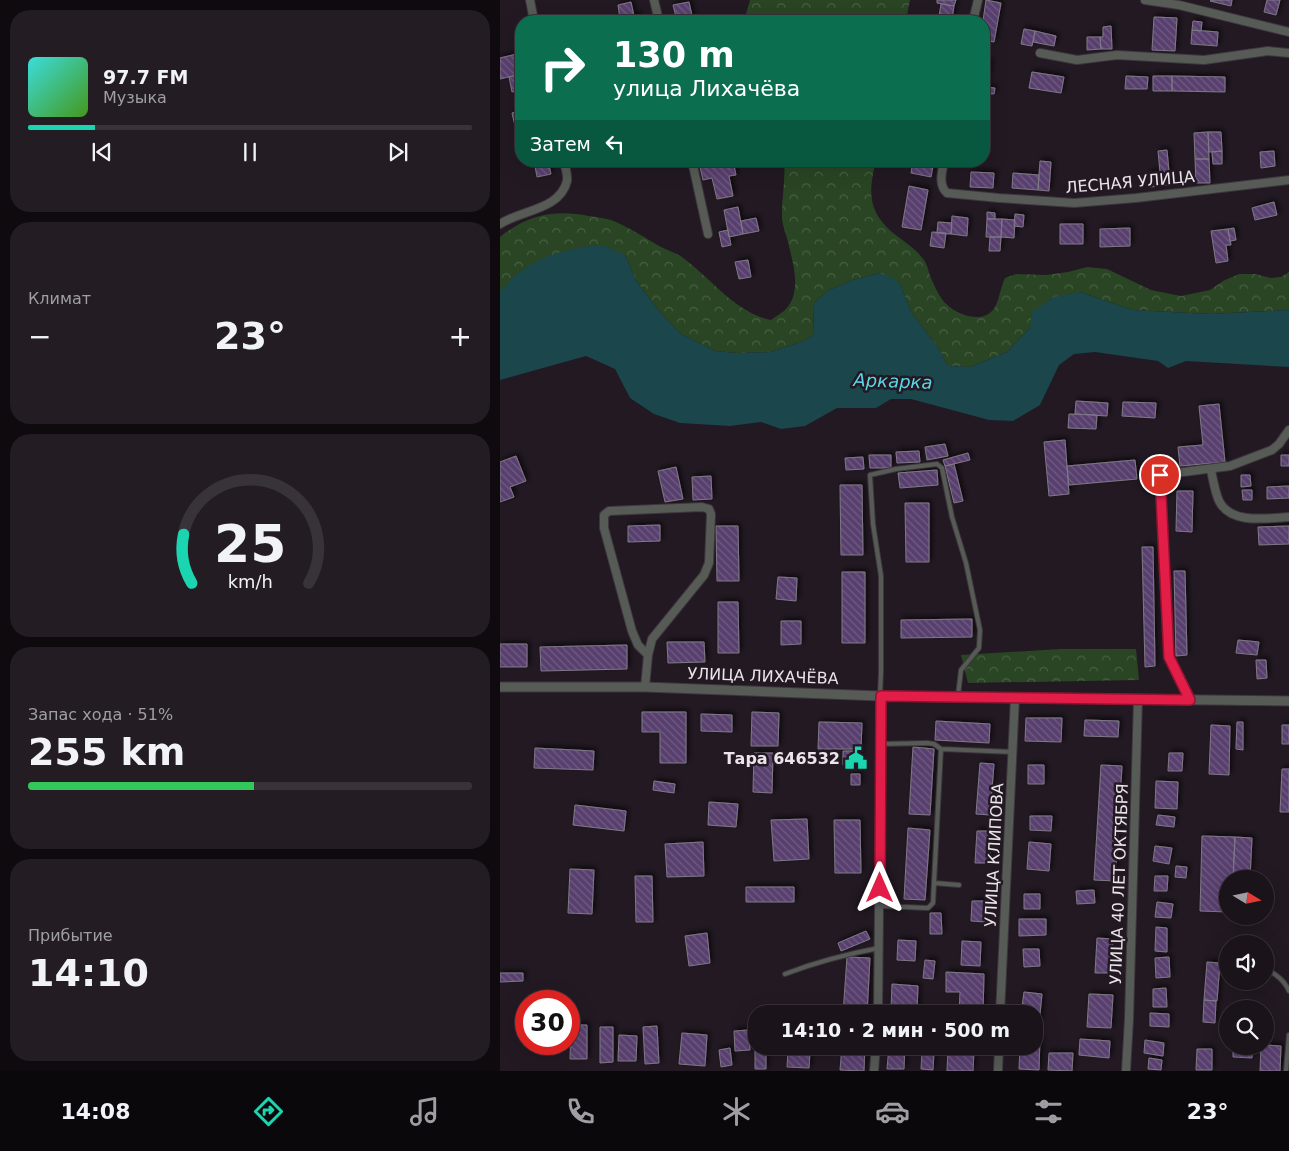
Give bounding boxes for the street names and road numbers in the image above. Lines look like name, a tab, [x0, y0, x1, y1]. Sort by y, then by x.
street label: ЛЕСНАЯ УЛИЦА	[1065, 167, 1195, 197]
street label: УЛИЦА ЛИХАЧЁВА	[687, 664, 839, 688]
street label: УЛИЦА КЛИПОВА	[981, 782, 1007, 927]
street label: УЛИЦА 40 ЛЕТ ОКТЯБРЯ	[1106, 783, 1132, 985]

